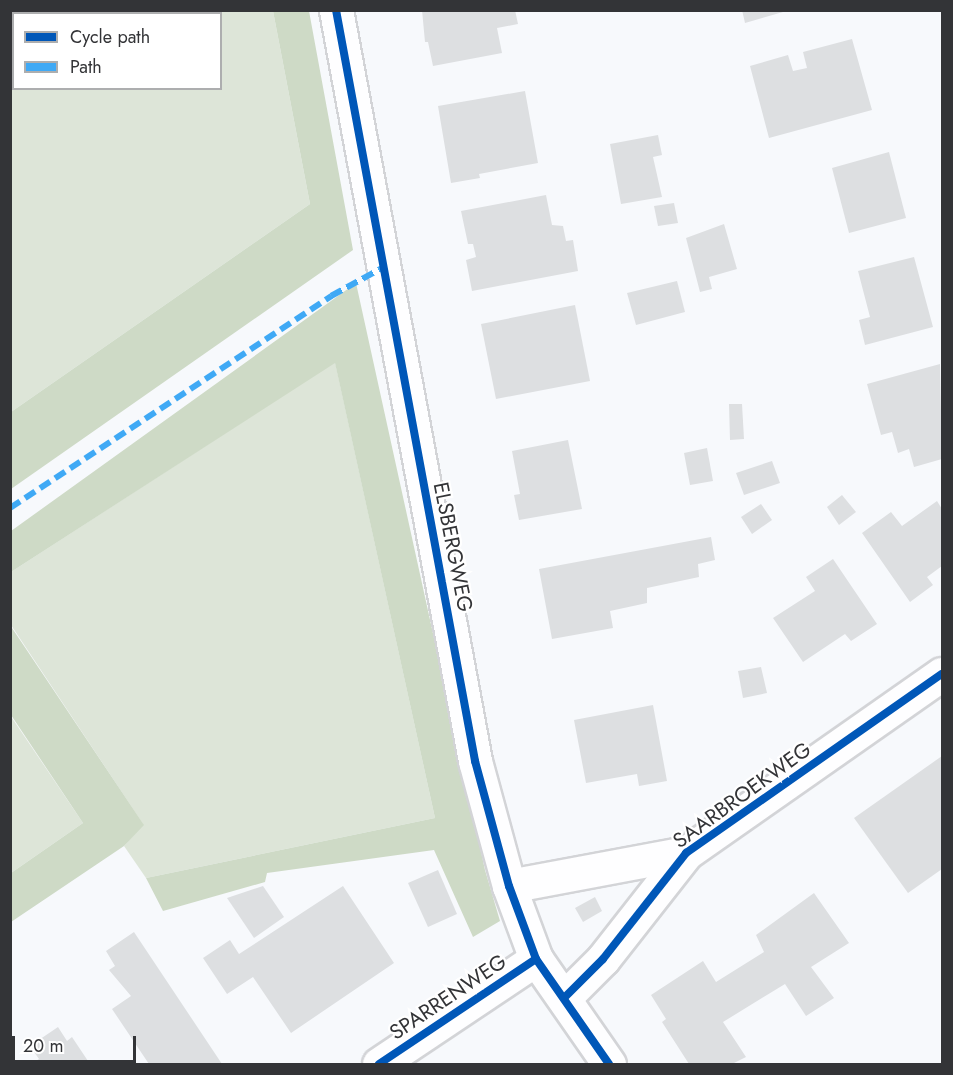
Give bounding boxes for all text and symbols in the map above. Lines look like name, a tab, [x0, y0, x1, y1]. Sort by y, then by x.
legend	[12, 12, 222, 90]
text: Cycle path	[70, 24, 150, 50]
text: Path	[70, 54, 102, 80]
street label: ELSBERGWEG	[428, 480, 478, 614]
street label: SAARBROEKWEG	[668, 737, 816, 853]
street label: SPARRENWEG	[385, 949, 511, 1045]
scale bar	[15, 1024, 140, 1062]
text: 20 m	[23, 1033, 63, 1059]

